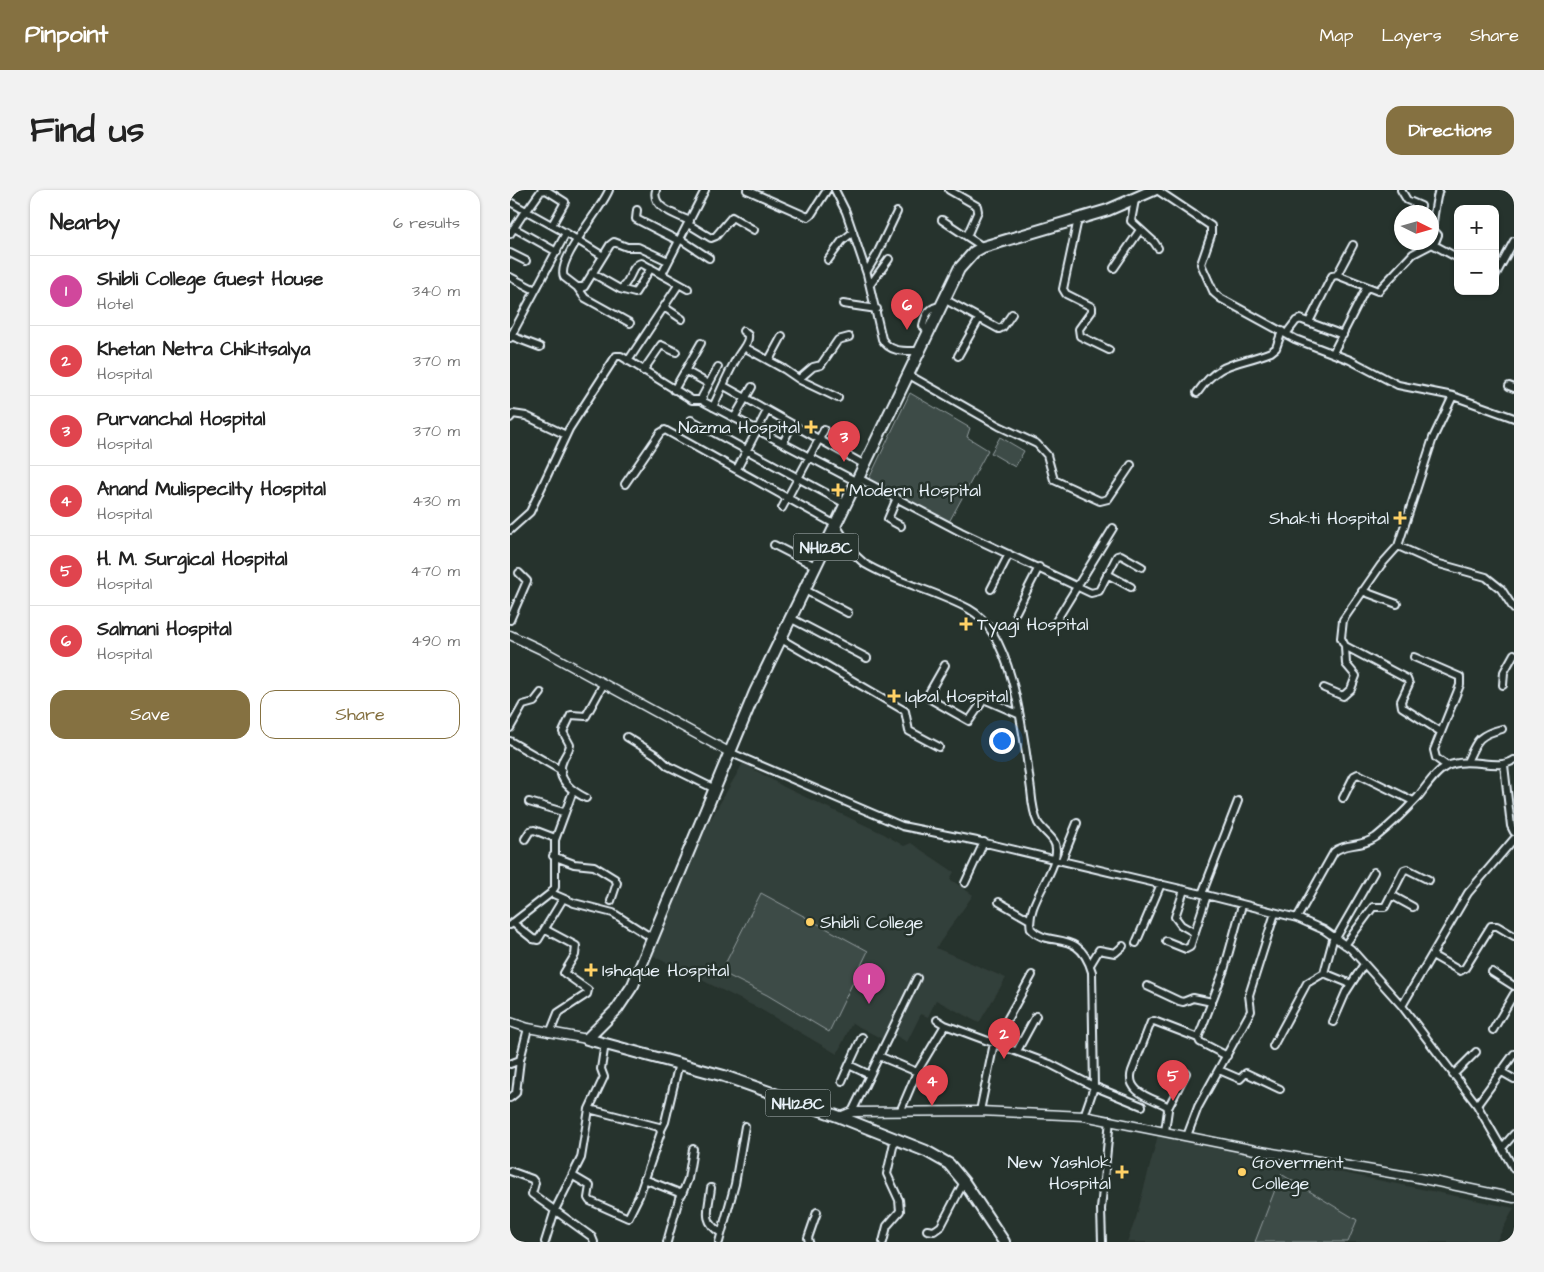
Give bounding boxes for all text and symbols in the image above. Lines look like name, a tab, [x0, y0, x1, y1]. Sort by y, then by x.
text: Pinpoint	[25, 18, 108, 52]
text: Map	[1319, 23, 1353, 48]
text: Layers	[1381, 23, 1442, 48]
text: Share	[1470, 23, 1519, 48]
text: Find us	[30, 106, 144, 155]
button: Directions	[1386, 106, 1514, 155]
north arrow	[1394, 205, 1439, 250]
map controls	[1454, 205, 1499, 295]
button: +	[1454, 205, 1499, 250]
text: Nearby	[50, 208, 120, 237]
text: 6 results	[393, 212, 460, 234]
button: −	[1454, 250, 1499, 295]
text: Shibli College Guest House	[97, 266, 323, 293]
text: 1	[65, 280, 67, 302]
text: 340 m	[412, 280, 460, 302]
pin: 6	[891, 289, 923, 330]
text: Hotel	[97, 293, 133, 315]
text: Khetan Netra Chikitsalya	[97, 336, 311, 363]
text: 2	[61, 350, 71, 372]
text: 370 m	[413, 350, 460, 372]
text: Hospital	[97, 363, 152, 385]
text: Purvanchal Hospital	[97, 406, 265, 433]
place label: Nazma Hospital	[678, 415, 800, 440]
text: 3	[62, 420, 70, 442]
text: 370 m	[413, 420, 460, 442]
marker: Nazma Hospital	[804, 420, 818, 434]
pin: 3	[828, 421, 860, 462]
text: Hospital	[97, 433, 152, 455]
text: Anand Mulispecilty Hospital	[97, 476, 326, 503]
place label: Modern Hospital	[849, 478, 981, 503]
marker: Modern Hospital	[831, 483, 845, 497]
text: 4	[61, 490, 71, 512]
text: 430 m	[412, 490, 460, 512]
text: Hospital	[97, 503, 152, 525]
place label: Shakti Hospital	[1269, 506, 1389, 531]
marker: Shakti Hospital	[1393, 511, 1407, 525]
road number: NH128C	[794, 534, 858, 561]
text: H. M. Surgical Hospital	[97, 546, 288, 573]
text: 5	[60, 560, 72, 582]
text: 470 m	[410, 560, 460, 582]
text: Hospital	[97, 573, 152, 595]
place label: Tyagi Hospital	[977, 612, 1089, 638]
text: Salmani Hospital	[97, 616, 232, 643]
marker: Tyagi Hospital	[959, 617, 973, 631]
text: 6	[61, 630, 71, 652]
text: 490 m	[411, 630, 460, 652]
text: Hospital	[97, 643, 152, 665]
place label: Iqbal Hospital	[905, 684, 1009, 709]
marker: Iqbal Hospital	[887, 689, 901, 703]
button: Save	[50, 690, 250, 739]
button: Share	[260, 690, 460, 739]
your location	[989, 728, 1015, 754]
place label: Shibli College	[820, 910, 924, 936]
marker: Shibli College	[804, 916, 816, 928]
place label: Ishaque Hospital	[602, 958, 729, 983]
marker: Ishaque Hospital	[584, 963, 598, 977]
pin: 1	[853, 963, 885, 1004]
pin: 2	[988, 1018, 1020, 1059]
pin: 5	[1157, 1060, 1189, 1101]
pin: 4	[916, 1065, 948, 1106]
road number: NH128C	[766, 1090, 830, 1116]
place label: New Yashlok Hospital	[1007, 1150, 1111, 1196]
place label: Goverment College	[1252, 1150, 1344, 1197]
marker: New Yashlok Hospital	[1115, 1165, 1129, 1179]
marker: Goverment College	[1236, 1166, 1248, 1178]

